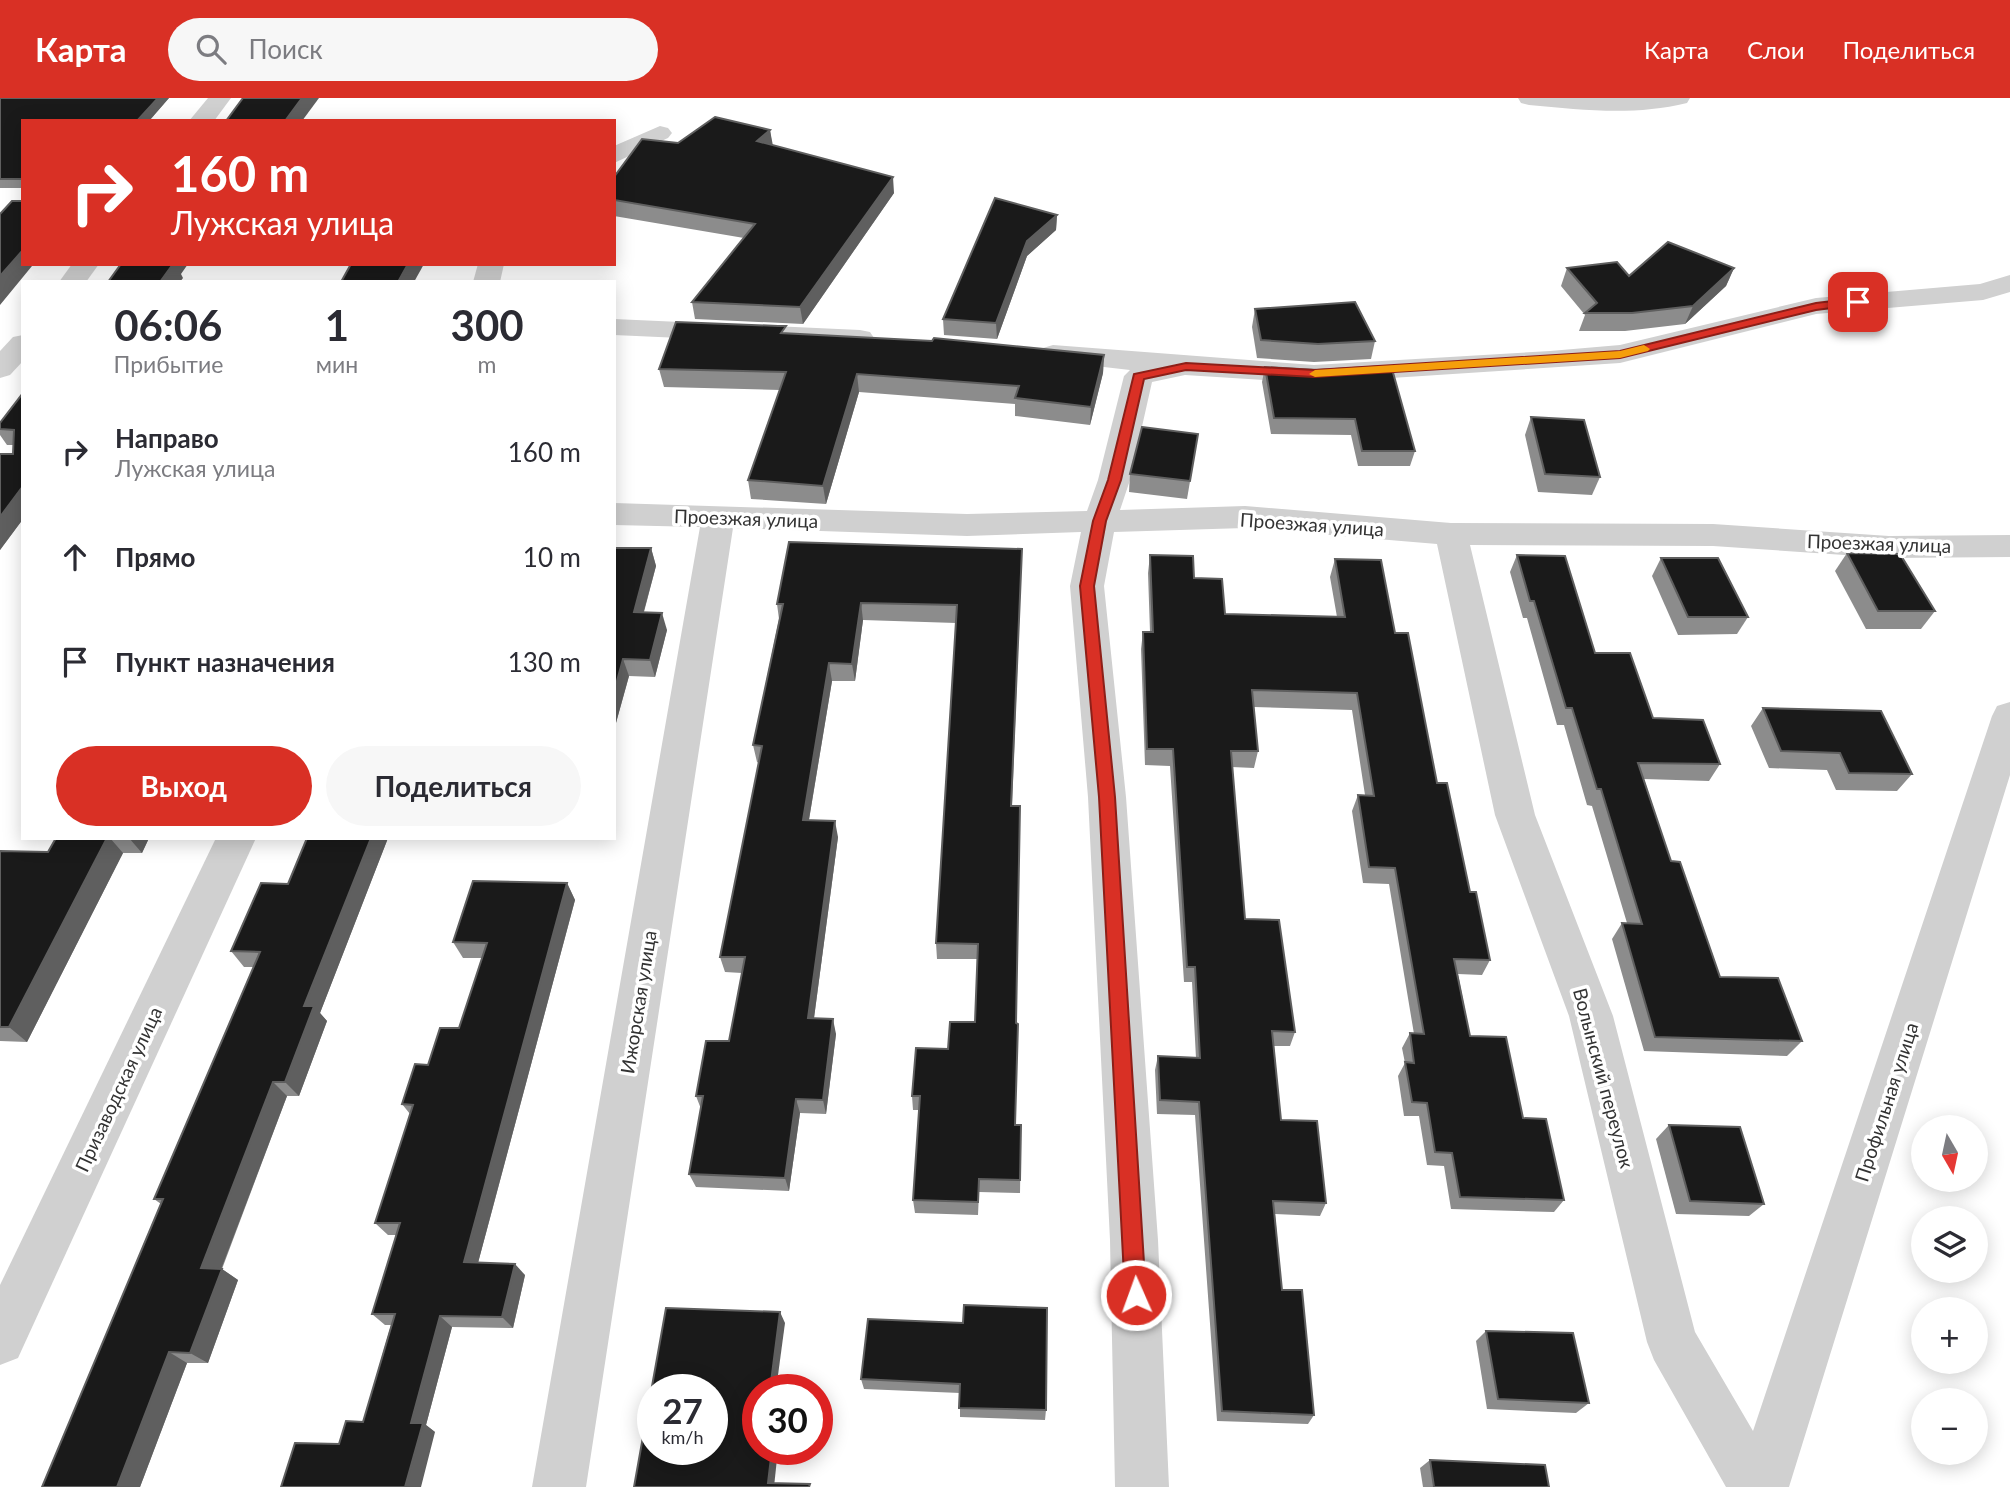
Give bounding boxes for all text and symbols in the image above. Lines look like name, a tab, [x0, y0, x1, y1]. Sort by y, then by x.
search box	[168, 18, 658, 81]
text: Карта	[35, 29, 126, 69]
icon: search	[192, 30, 230, 68]
text: Поиск	[248, 33, 323, 65]
text: Карта	[1644, 35, 1709, 64]
text: Слои	[1747, 35, 1804, 64]
text: Поделиться	[1842, 35, 1975, 64]
text: 160 m	[171, 144, 309, 202]
icon: right	[56, 147, 147, 238]
text: Лужская улица	[171, 203, 394, 242]
pin	[1828, 272, 1888, 332]
icon: arrive	[1839, 283, 1877, 321]
text: 06:06	[114, 300, 222, 350]
text: 1	[325, 300, 349, 350]
text: 300	[451, 300, 524, 350]
text: Прибытие	[113, 350, 223, 378]
text: мин	[316, 350, 358, 378]
text: m	[478, 350, 497, 378]
text: Направо	[115, 422, 219, 454]
icon: right	[56, 433, 94, 471]
text: 160 m	[508, 436, 581, 468]
text: Лужская улица	[115, 454, 275, 482]
street label: Проезжая улица	[674, 504, 818, 532]
street label: Проезжая улица	[1239, 507, 1385, 541]
street label: Проезжая улица	[1807, 529, 1951, 557]
icon: ahead	[56, 538, 94, 576]
text: Прямо	[115, 541, 196, 573]
text: 10 m	[523, 541, 581, 573]
icon: arrive	[56, 643, 94, 681]
text: Пункт назначения	[115, 646, 335, 678]
text: 130 m	[508, 646, 581, 678]
button: Выход	[56, 746, 312, 826]
button: Поделиться	[326, 746, 581, 826]
street label: Ижорская улица	[615, 929, 661, 1075]
street label: Волынский переулок	[1569, 985, 1639, 1171]
street label: Призаводская улица	[70, 1003, 166, 1175]
street label: Профильная улица	[1849, 1019, 1923, 1185]
north arrow	[1911, 1115, 1988, 1192]
map controls	[1911, 1115, 1988, 1465]
button: layers	[1911, 1206, 1988, 1283]
position arrow	[1099, 1258, 1173, 1332]
button: +	[1911, 1297, 1988, 1374]
speed limit sign: 30	[742, 1374, 833, 1465]
button: −	[1911, 1388, 1988, 1465]
text: 27	[662, 1389, 703, 1431]
text: km/h	[661, 1426, 704, 1448]

